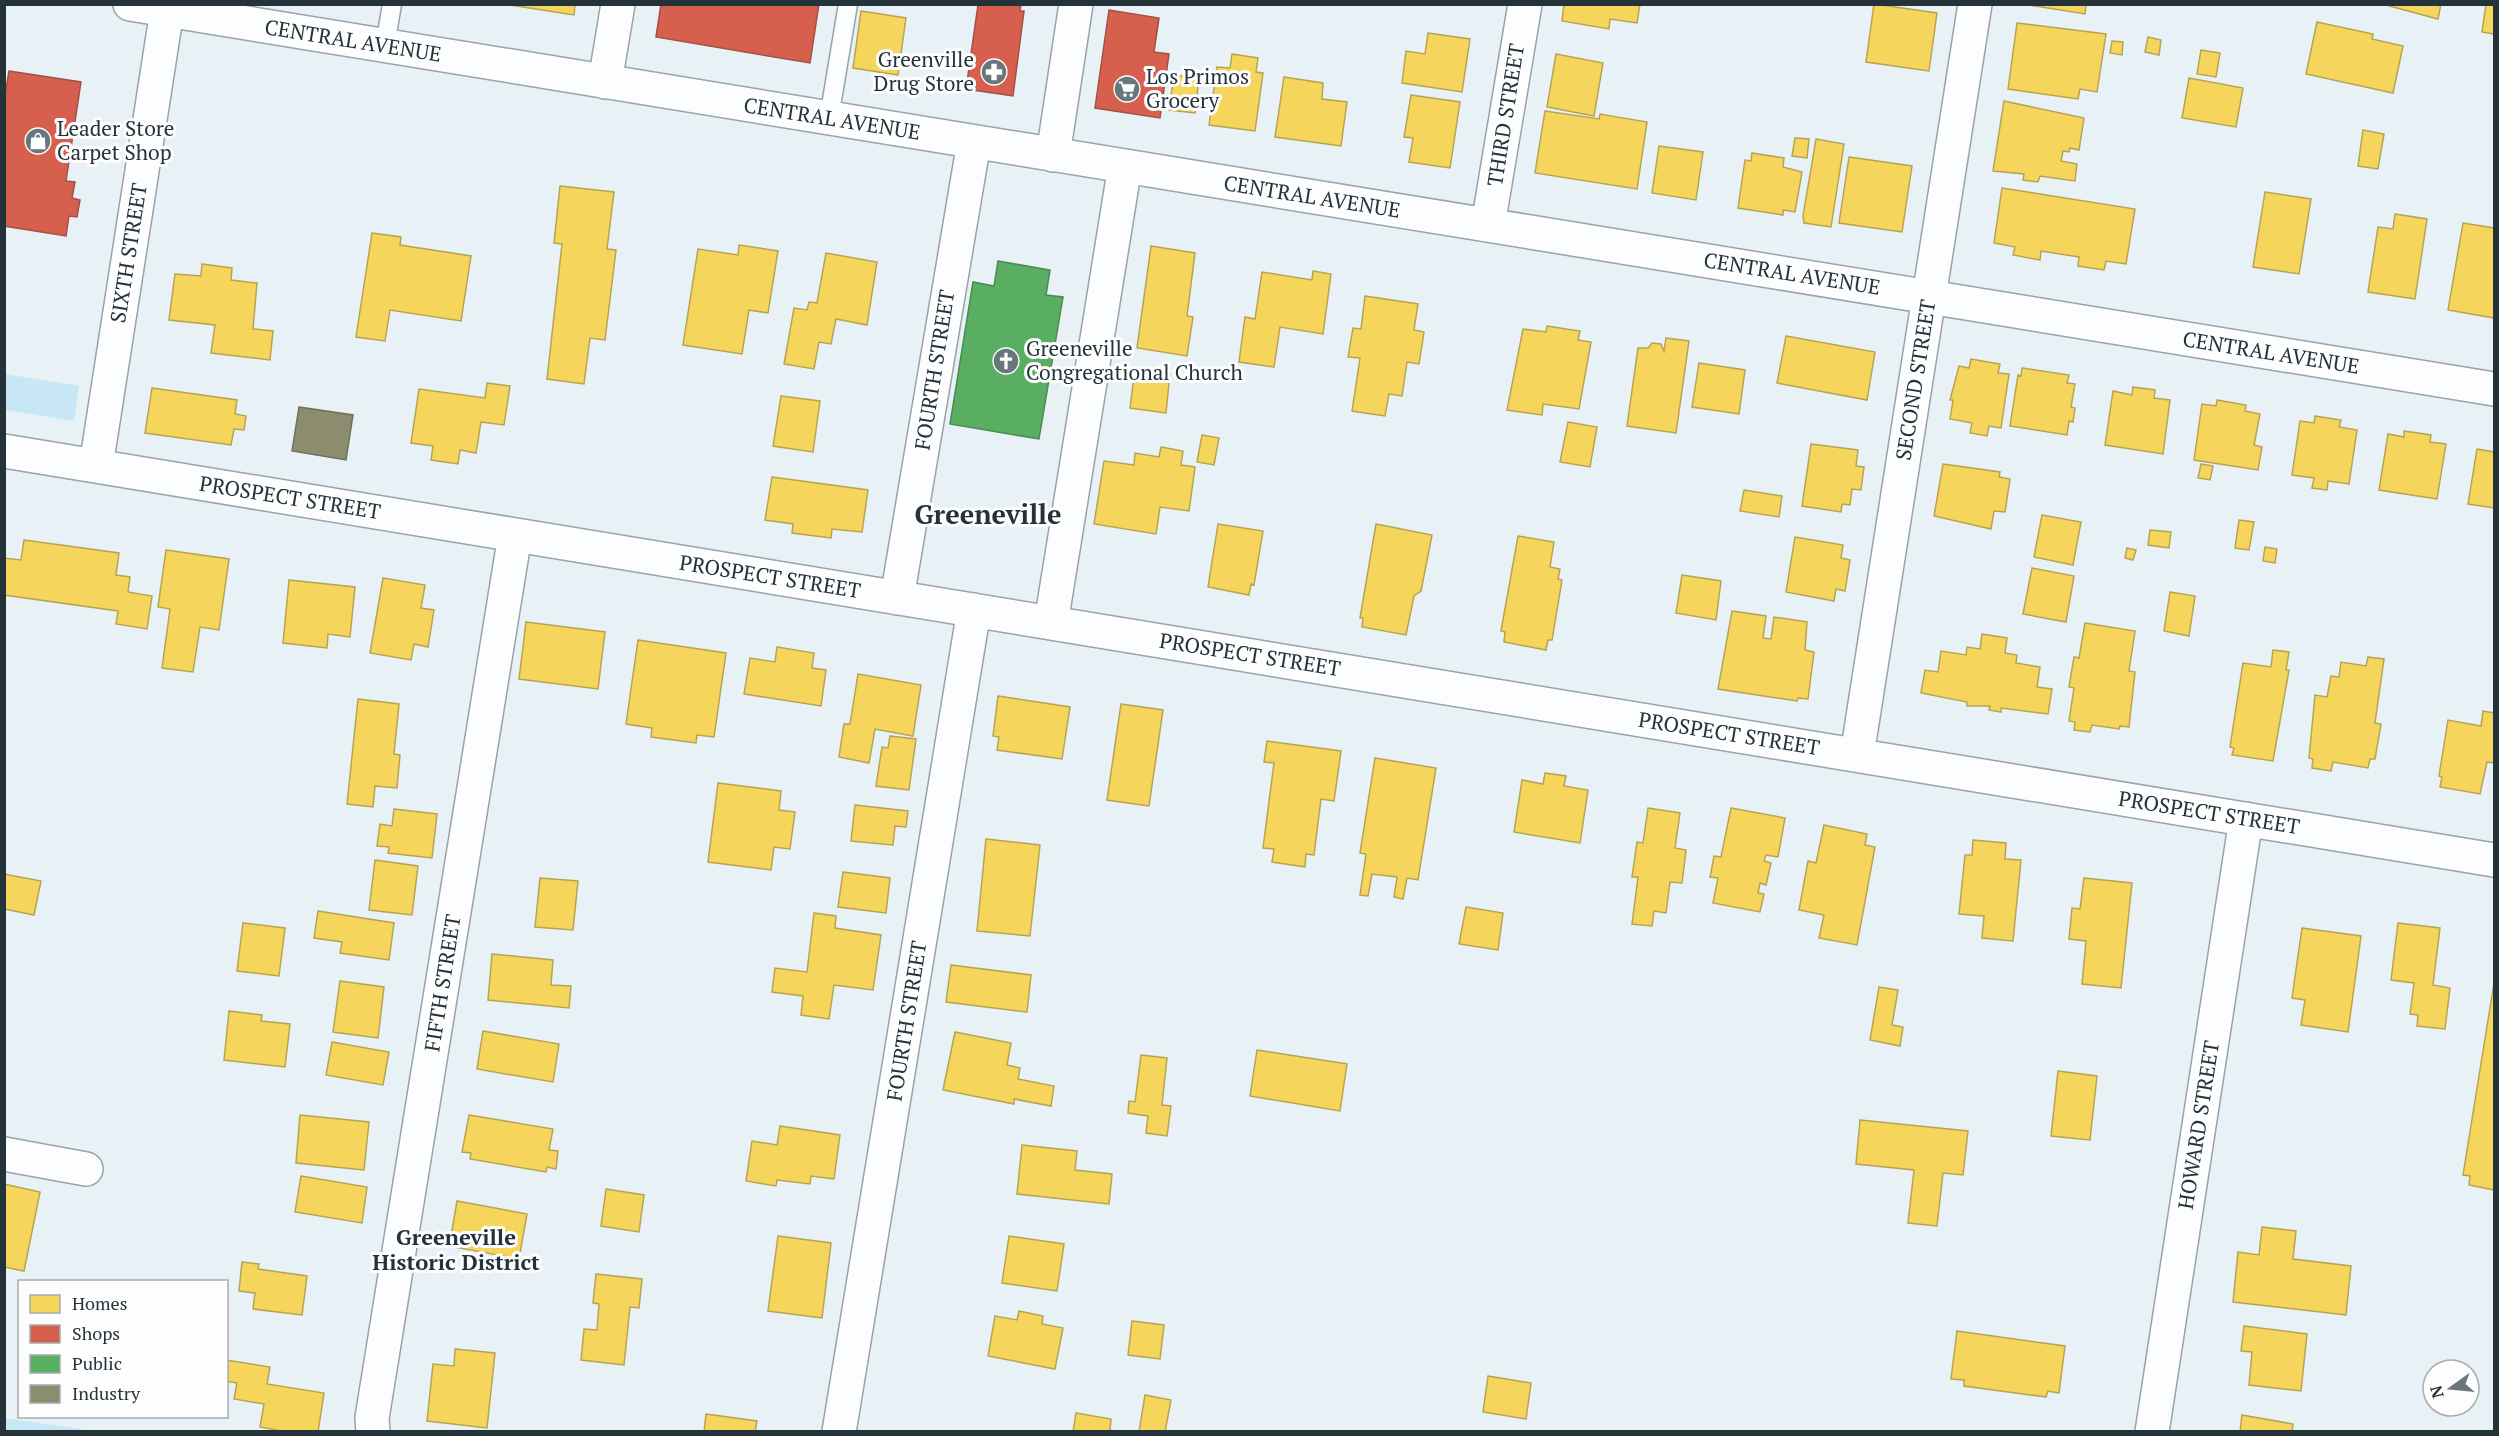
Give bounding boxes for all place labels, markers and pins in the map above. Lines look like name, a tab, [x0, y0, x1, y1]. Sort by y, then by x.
place label: Greenville Drug Store	[874, 45, 974, 97]
pharmacy icon: Greenville Drug Store	[979, 57, 1009, 87]
place label: Los Primos Grocery	[1146, 62, 1249, 114]
supermarket icon: Los Primos Grocery	[1112, 74, 1142, 104]
place label: Leader Store Carpet Shop	[57, 114, 174, 166]
shop icon: Leader Store Carpet Shop	[23, 126, 53, 156]
place label: Greeneville Congregational Church	[1026, 334, 1243, 386]
church icon: Greeneville Congregational Church	[991, 346, 1021, 376]

